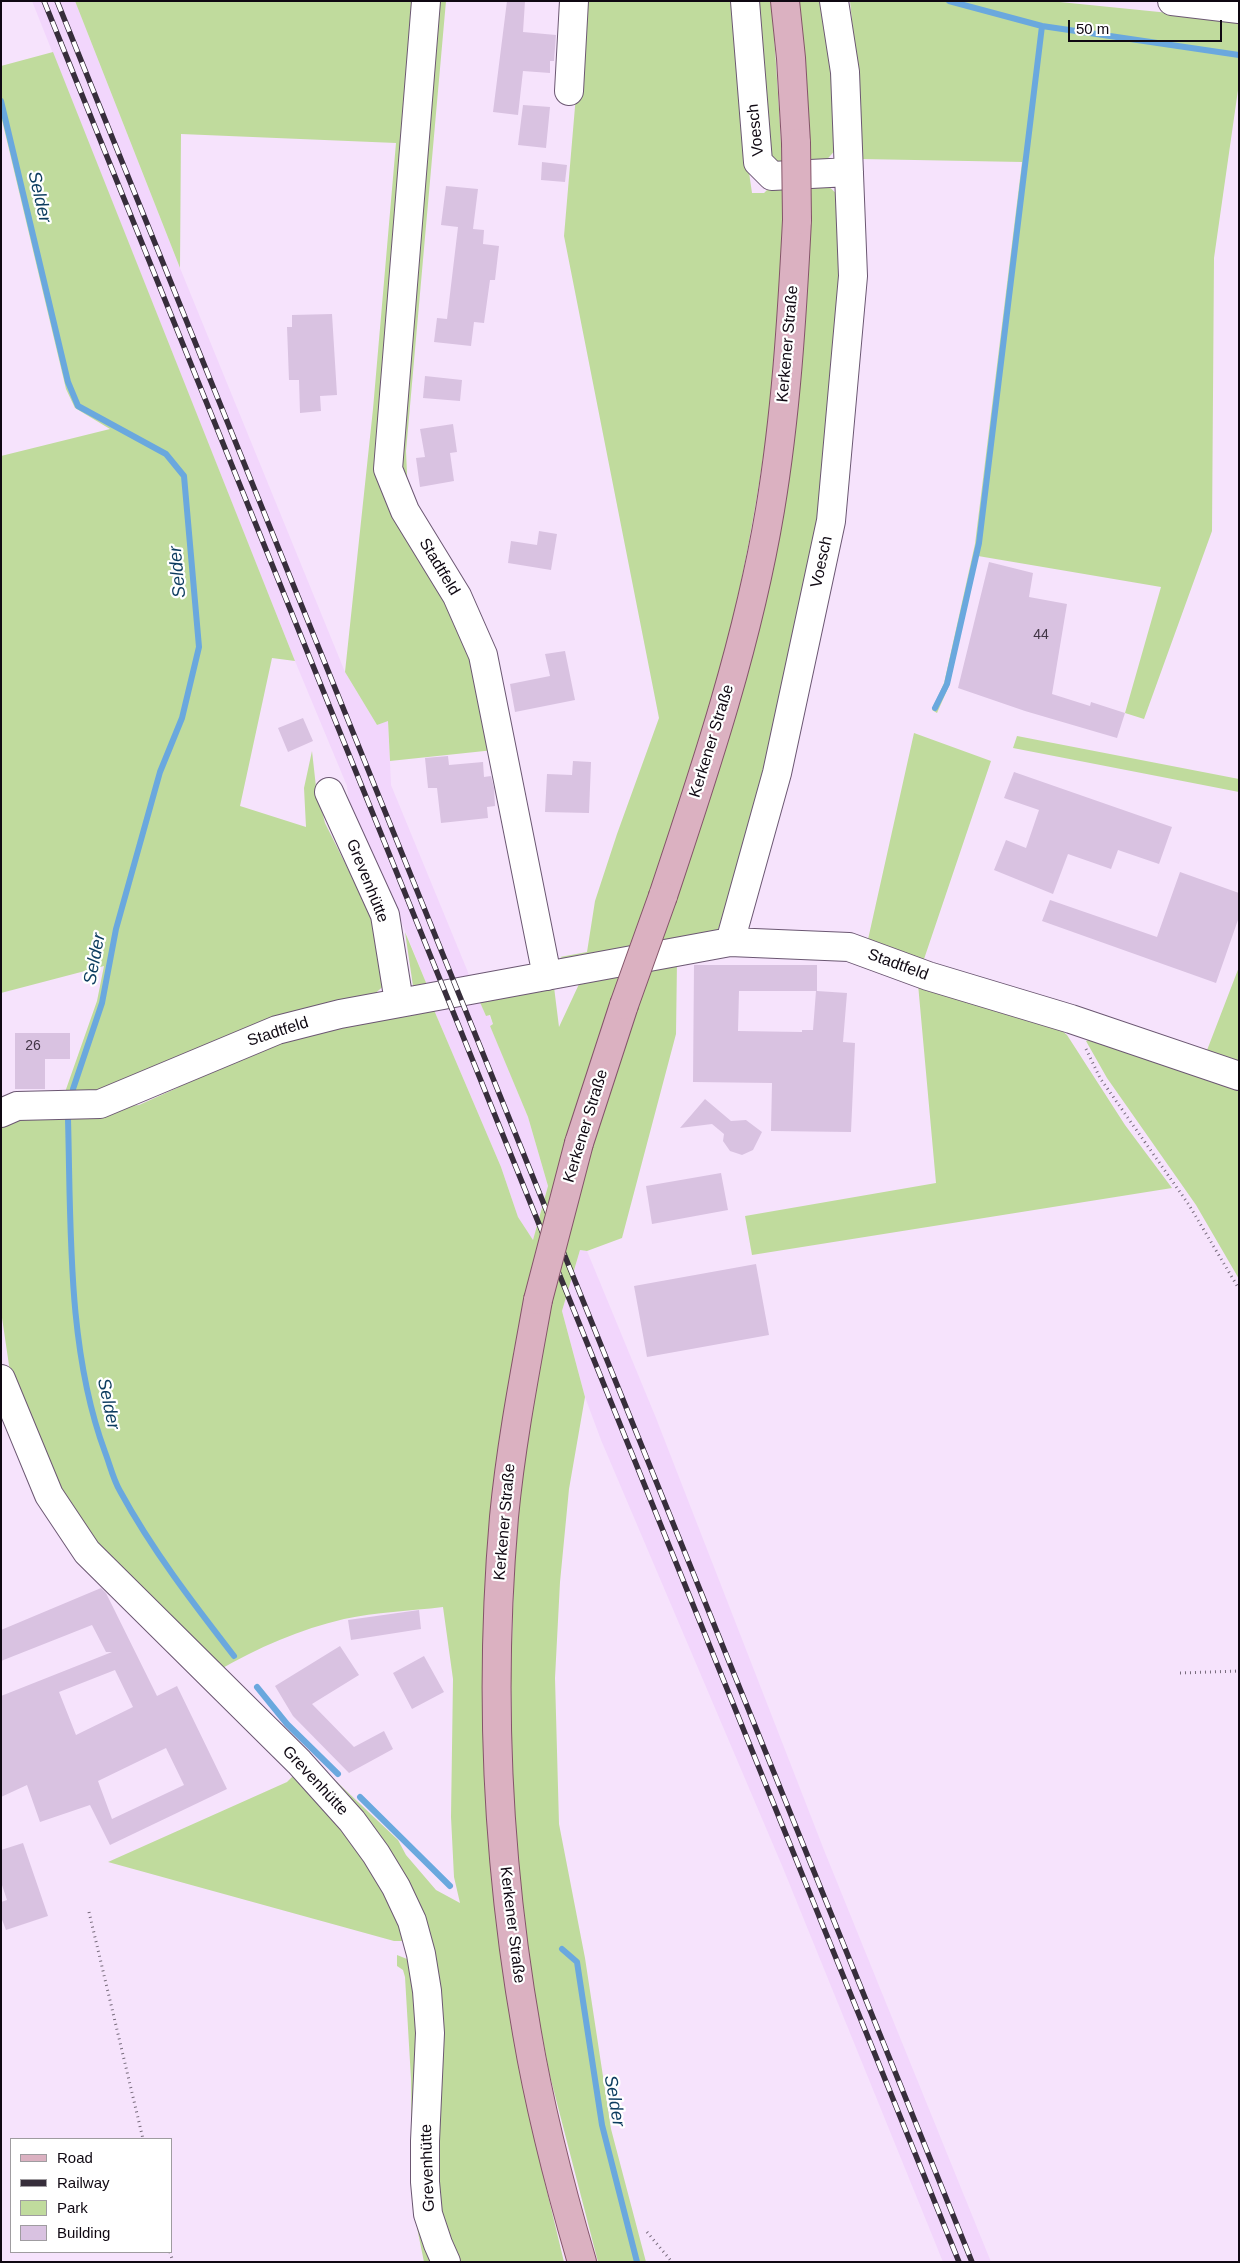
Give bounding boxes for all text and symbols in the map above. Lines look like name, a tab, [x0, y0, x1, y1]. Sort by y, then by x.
scale bar	[1070, 10, 1224, 42]
text: 50 m	[1076, 20, 1109, 37]
street label: Voesch	[744, 103, 768, 157]
water label: Selder	[23, 169, 55, 225]
street label: Kerkener Straße	[773, 285, 803, 403]
street label: Voesch	[807, 534, 837, 590]
street label: Stadtfeld	[415, 535, 463, 599]
water label: Selder	[165, 545, 191, 599]
house number: 44	[1033, 627, 1049, 643]
street label: Kerkener Straße	[686, 682, 738, 800]
street label: Grevenhütte	[342, 837, 392, 925]
water label: Selder	[79, 931, 111, 987]
street label: Stadtfeld	[865, 945, 931, 985]
street label: Stadtfeld	[245, 1013, 311, 1051]
house number: 26	[25, 1038, 41, 1054]
street label: Kerkener Straße	[560, 1067, 612, 1185]
water label: Selder	[92, 1376, 124, 1432]
street label: Kerkener Straße	[490, 1463, 520, 1581]
street label: Grevenhütte	[278, 1742, 352, 1820]
street label: Kerkener Straße	[495, 1866, 529, 1984]
water label: Selder	[599, 2074, 629, 2128]
street label: Grevenhütte	[417, 2124, 439, 2212]
legend	[10, 2138, 172, 2253]
text: Road	[57, 2149, 93, 2166]
text: Railway	[57, 2174, 110, 2191]
text: Park	[57, 2199, 88, 2216]
text: Building	[57, 2224, 110, 2241]

